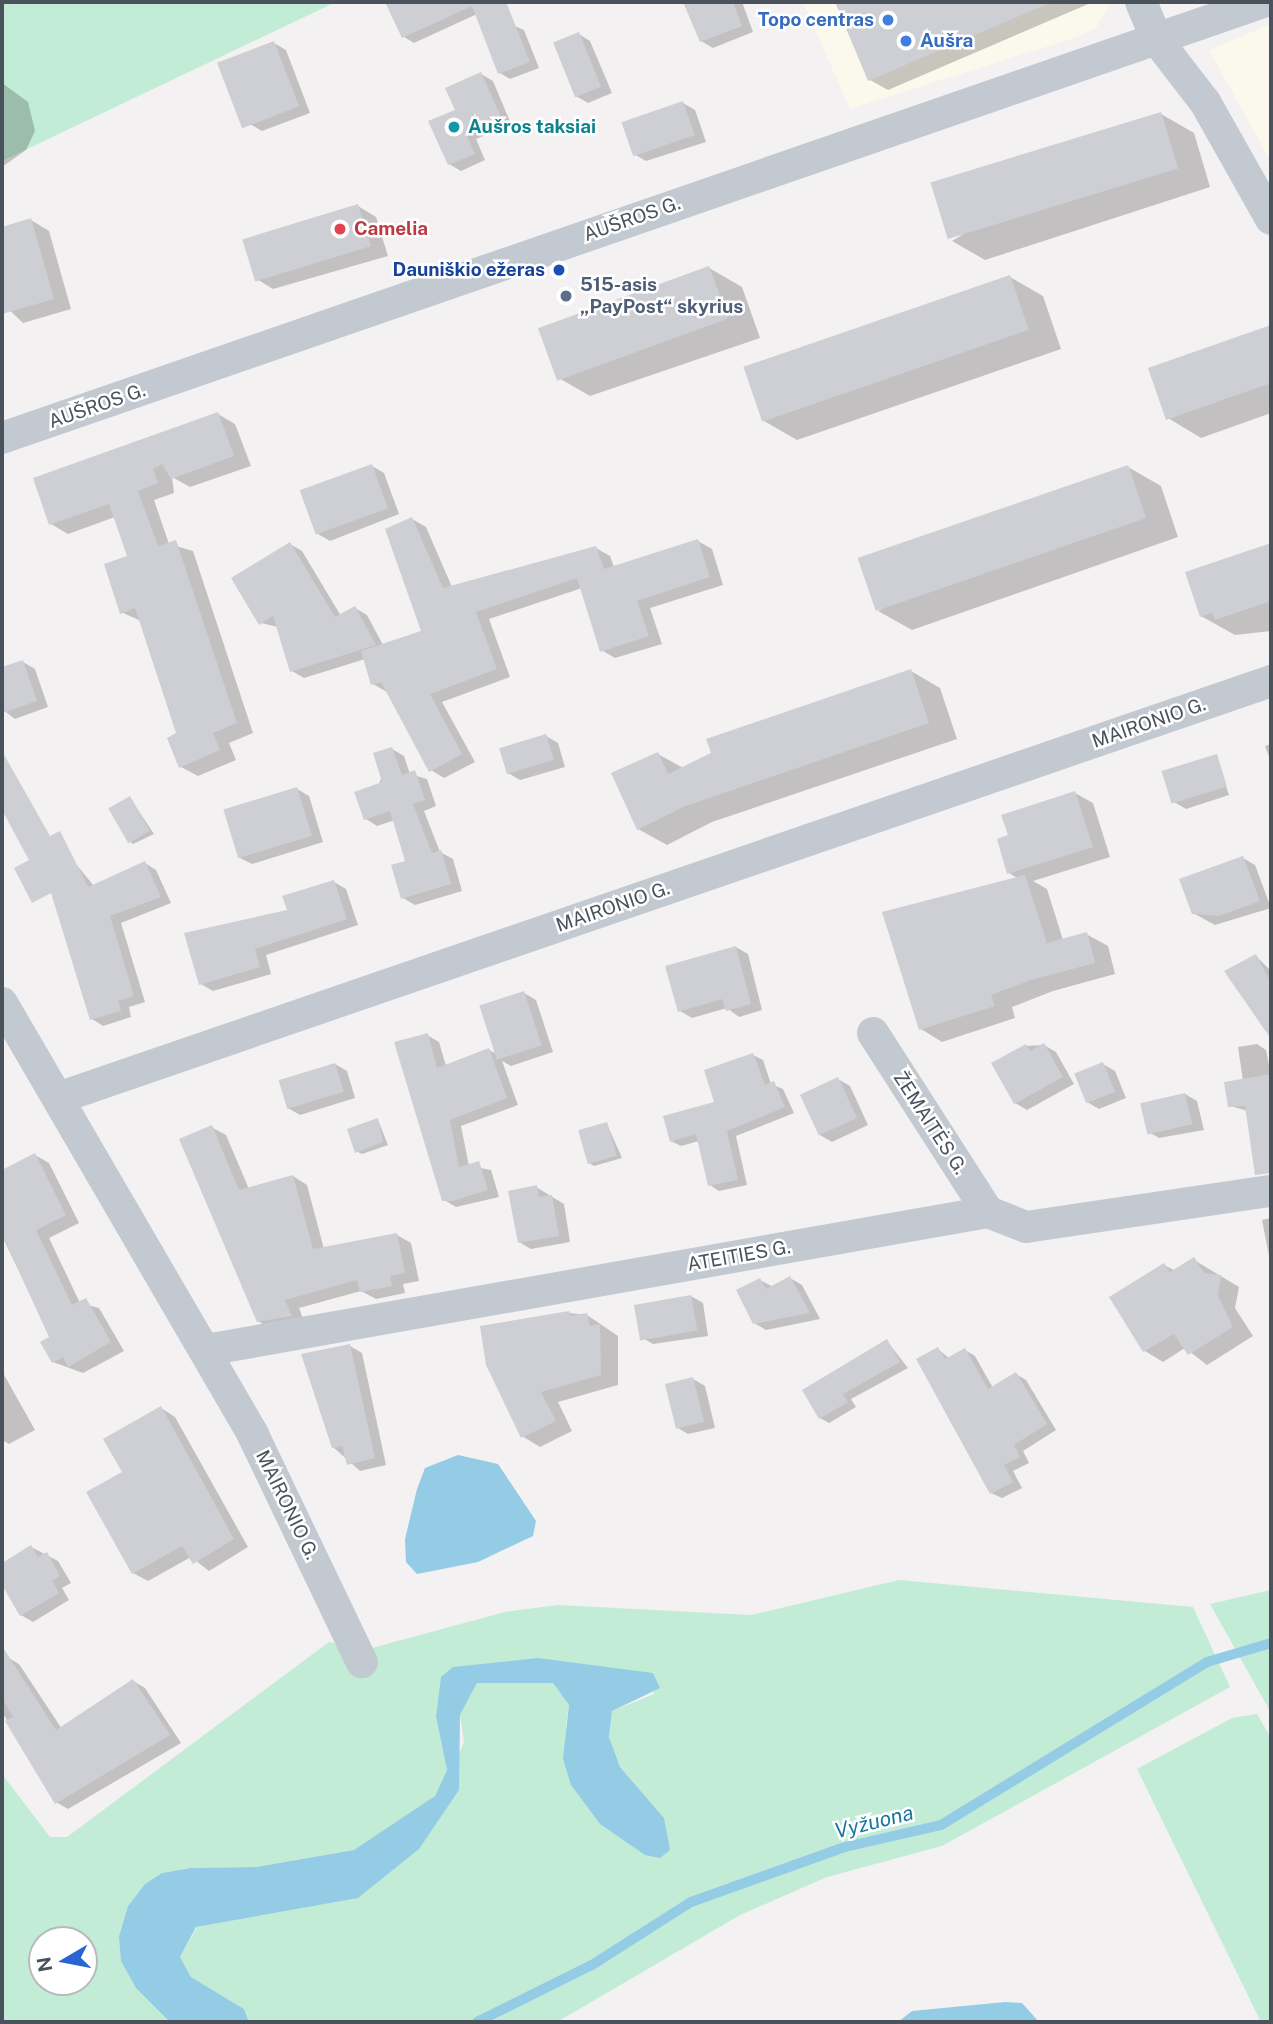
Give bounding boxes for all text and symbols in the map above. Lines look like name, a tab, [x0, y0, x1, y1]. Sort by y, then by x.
place label: Topo centras	[758, 9, 874, 31]
marker: Topo centras	[880, 12, 896, 28]
place label: Aušra	[920, 30, 973, 52]
marker: Aušra	[898, 33, 914, 49]
place label: Aušros taksiai	[468, 116, 596, 138]
marker: Aušros taksiai	[446, 119, 462, 135]
street label: AUŠROS G.	[581, 192, 683, 246]
place label: Camelia	[354, 218, 428, 240]
marker: Camelia	[332, 221, 348, 237]
place label: Dauniškio ežeras	[392, 259, 545, 281]
marker: Dauniškio ežeras	[551, 262, 567, 278]
place label: 515-asis „PayPost“ skyrius	[580, 274, 743, 318]
marker: 515-asis „PayPost“ skyrius	[558, 288, 574, 304]
street label: AUŠROS G.	[46, 379, 148, 433]
street label: MAIRONIO G.	[1089, 693, 1209, 753]
street label: MAIRONIO G.	[553, 877, 673, 937]
street label: ŽEMAITĖS G.	[888, 1067, 972, 1179]
street label: ATEITIES G.	[686, 1236, 792, 1276]
street label: MAIRONIO G.	[251, 1447, 323, 1563]
water label: Vyžuona	[832, 1800, 916, 1844]
north arrow	[28, 1926, 98, 1996]
text: N	[32, 1955, 56, 1974]

